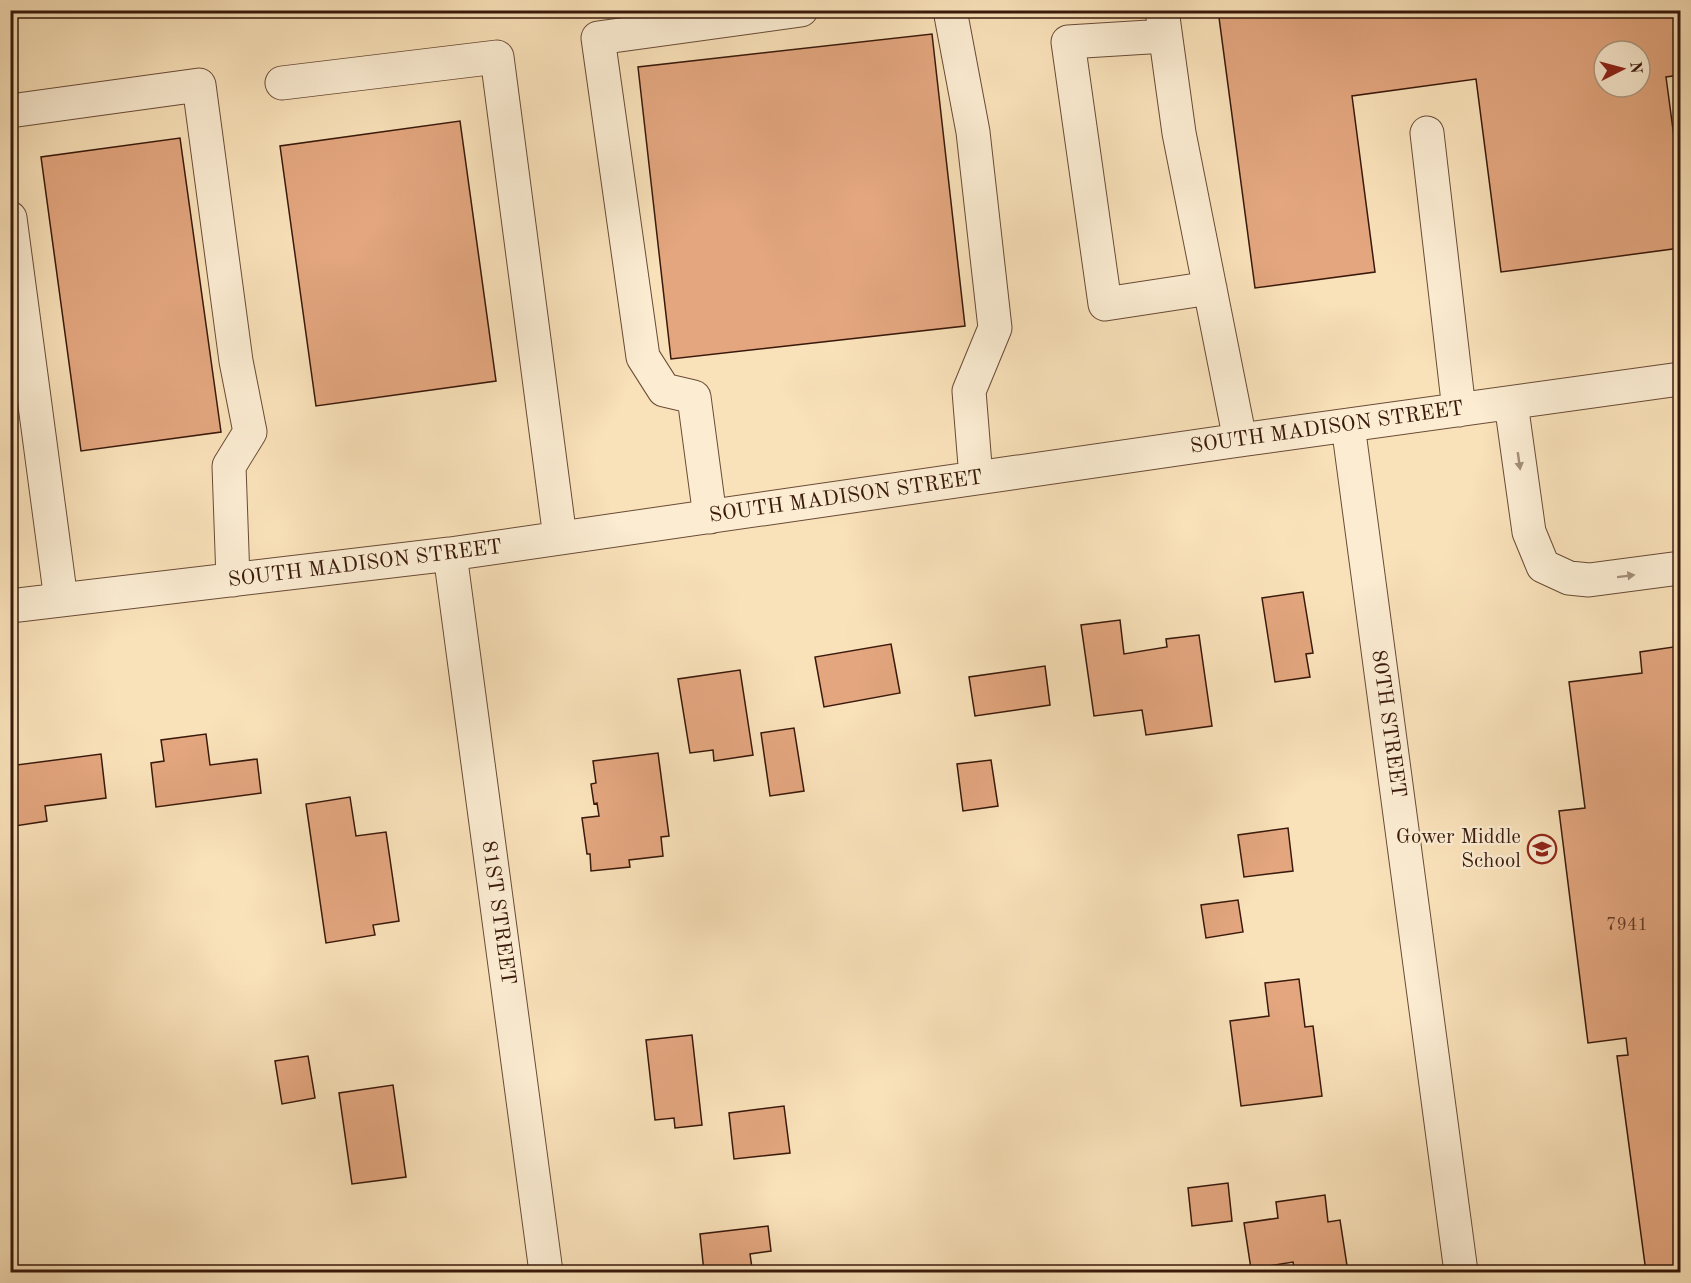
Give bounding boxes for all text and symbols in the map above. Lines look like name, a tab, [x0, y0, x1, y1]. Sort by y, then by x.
north arrow	[1592, 39, 1652, 99]
text: N	[1626, 61, 1644, 75]
street label: SOUTH MADISON STREET	[1189, 398, 1465, 458]
one-way arrow	[1515, 452, 1524, 471]
street label: SOUTH MADISON STREET	[708, 467, 984, 527]
street label: SOUTH MADISON STREET	[227, 537, 503, 591]
one-way arrow	[1617, 571, 1636, 580]
street label: 80TH STREET	[1367, 649, 1409, 799]
place label: Gower Middle School	[1396, 827, 1521, 872]
school or university icon: Gower Middle School	[1526, 833, 1558, 865]
street label: 81ST STREET	[477, 840, 519, 986]
house number: 7941	[1606, 916, 1648, 934]

